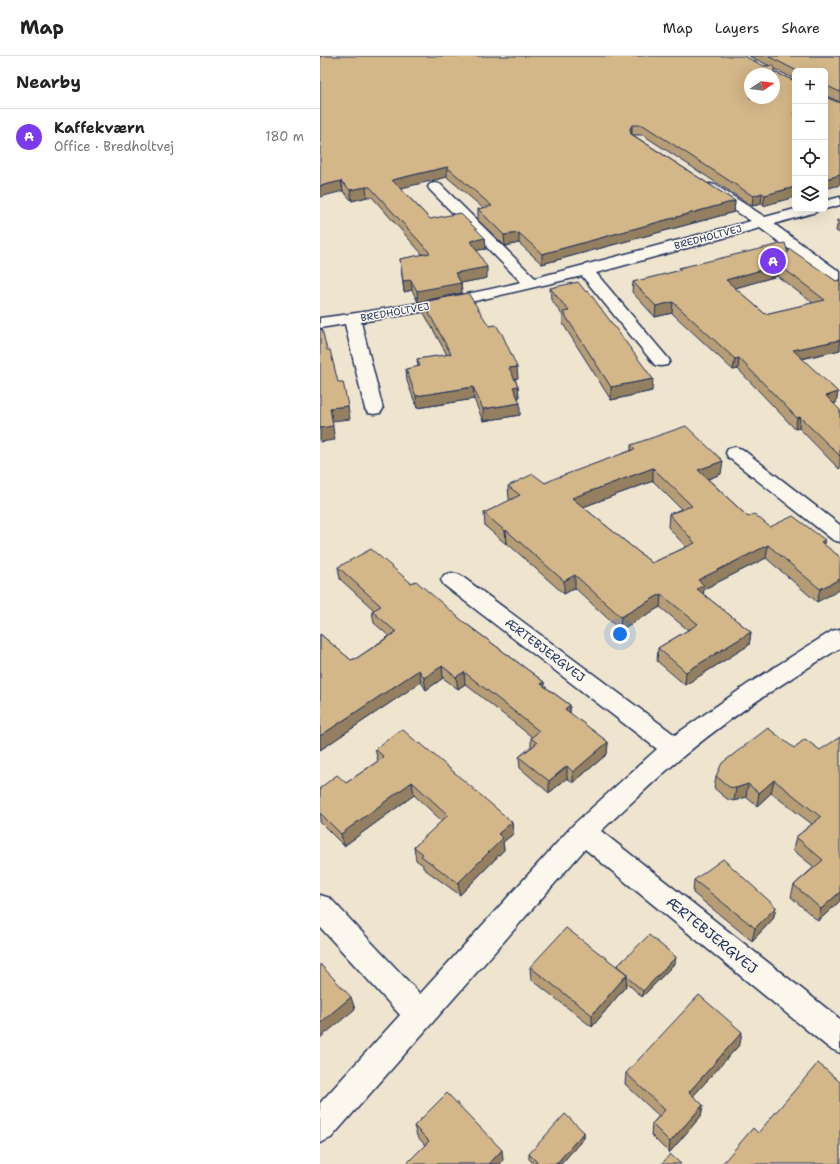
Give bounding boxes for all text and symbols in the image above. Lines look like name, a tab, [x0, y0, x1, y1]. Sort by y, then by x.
text: Map	[20, 15, 64, 40]
text: Map	[663, 19, 693, 37]
text: Layers	[715, 19, 759, 37]
text: Share	[781, 19, 820, 37]
north arrow	[744, 68, 780, 104]
map controls	[792, 68, 828, 212]
button: +	[792, 68, 828, 104]
text: Nearby	[16, 71, 81, 93]
button: −	[792, 104, 828, 140]
text: Kaffekværn	[54, 118, 145, 138]
text: A	[24, 128, 34, 145]
text: 180 m	[265, 128, 304, 145]
text: Office · Bredholtvej	[54, 138, 174, 155]
button: locate	[792, 140, 828, 176]
button: layers	[792, 176, 828, 212]
street label: BREDHOLTVEJ	[673, 222, 743, 252]
pin: A	[760, 246, 786, 276]
street label: BREDHOLTVEJ	[359, 300, 431, 324]
street label: ÆRTEBJERGVEJ	[502, 615, 588, 685]
your location	[610, 624, 630, 644]
street label: ÆRTEBJERGVEJ	[663, 893, 761, 977]

